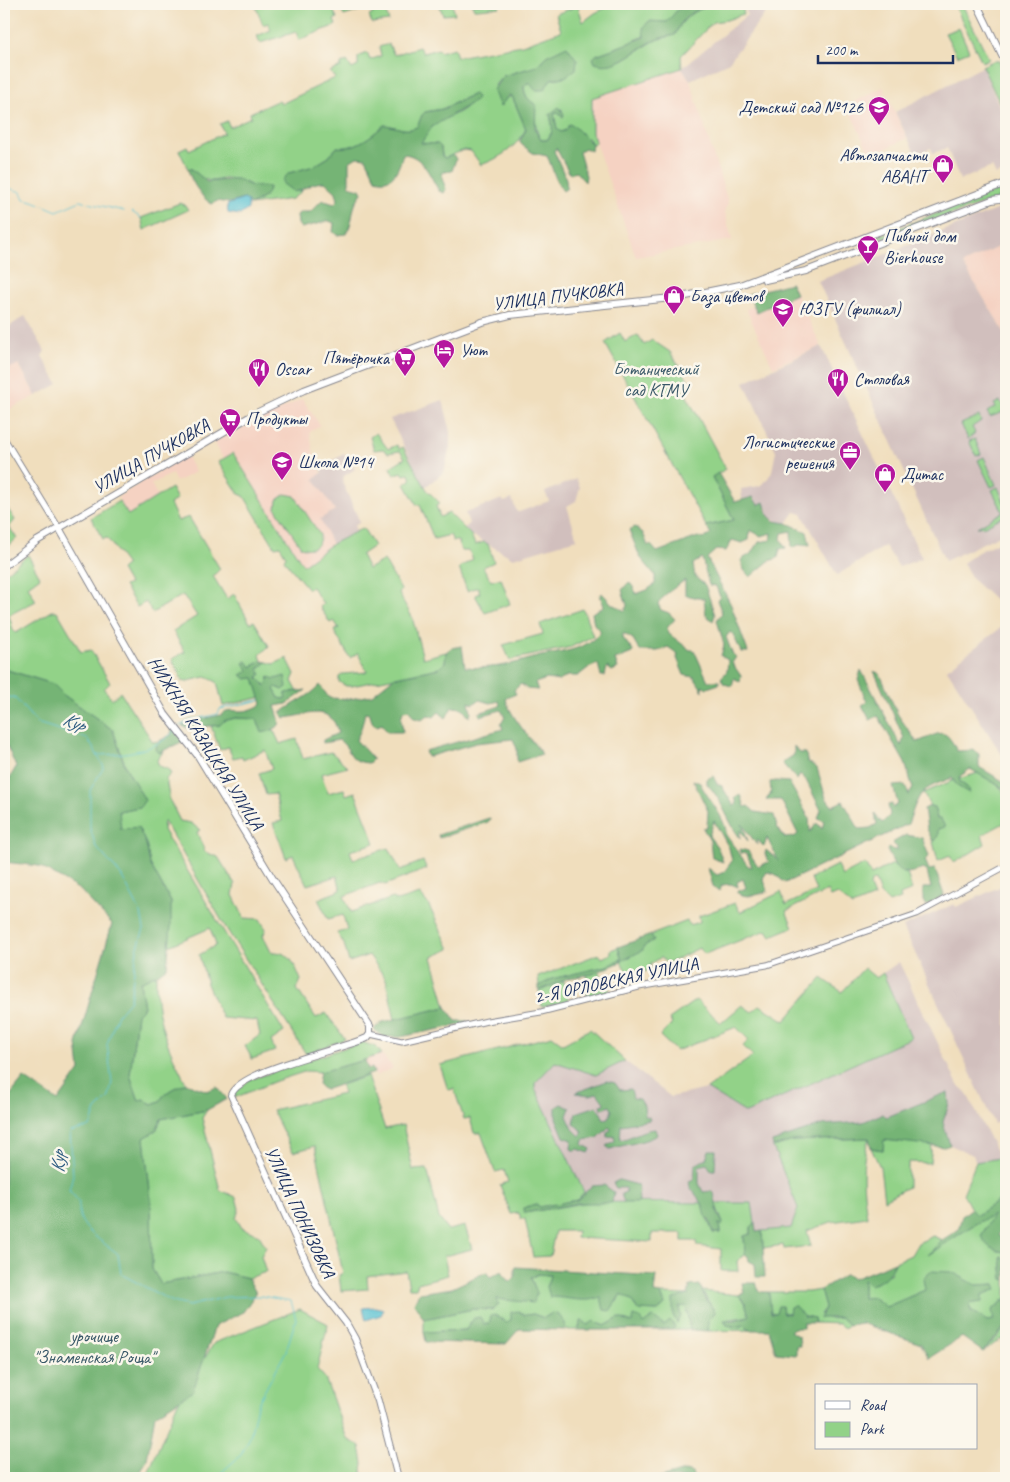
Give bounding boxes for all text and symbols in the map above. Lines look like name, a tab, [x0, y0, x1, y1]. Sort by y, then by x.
scale bar	[818, 32, 952, 64]
text: 200 m	[825, 41, 859, 60]
school or university icon: Детский сад №126	[867, 95, 891, 126]
place label: Детский сад №126	[739, 96, 864, 118]
place label: Автозапчасти АВАНТ	[840, 144, 932, 187]
shop icon: Автозапчасти АВАНТ	[931, 153, 955, 184]
place label: Пивной дом Bierhouse	[884, 225, 957, 268]
bar icon: Пивной дом Bierhouse	[856, 234, 880, 265]
street label: УЛИЦА ПУЧКОВКА	[492, 277, 625, 315]
shop icon: База цветов	[662, 284, 686, 315]
place label: База цветов	[690, 285, 766, 308]
school or university icon: ЮЗГУ (филиал)	[771, 297, 795, 328]
place label: ЮЗГУ (филиал)	[799, 298, 902, 320]
hotel icon: Уют	[432, 338, 456, 369]
place label: Уют	[460, 339, 488, 361]
supermarket icon: Пятёрочка	[393, 346, 417, 377]
place label: Пятёрочка	[323, 347, 391, 369]
restaurant icon: Oscar	[247, 357, 271, 388]
place label: Oscar	[275, 358, 312, 380]
park label: Ботанический сад КГМУ	[613, 358, 700, 401]
restaurant icon: Столовая	[826, 367, 850, 398]
place label: Столовая	[854, 368, 911, 390]
supermarket icon: Продукты	[218, 407, 242, 438]
place label: Продукты	[246, 408, 309, 430]
street label: УЛИЦА ПУЧКОВКА	[89, 413, 214, 498]
place label: Логистические решения	[742, 431, 835, 474]
office icon: Логистические решения	[838, 440, 862, 471]
school or university icon: Школа №14	[270, 450, 294, 481]
place label: Школа №14	[298, 451, 375, 473]
shop icon: Дитас	[873, 462, 897, 493]
place label: Дитас	[901, 463, 944, 485]
street label: НИЖНЯЯ КАЗАЦКАЯ УЛИЦА	[144, 652, 269, 835]
water label: Кур	[60, 707, 91, 738]
street label: 2-Я ОРЛОВСКАЯ УЛИЦА	[532, 952, 701, 1008]
street label: УЛИЦА ПОНИЗОВКА	[260, 1143, 340, 1282]
water label: Кур	[46, 1148, 70, 1173]
park label: урочище "Знаменская Роща"	[33, 1325, 158, 1368]
legend	[815, 1384, 978, 1450]
text: Road	[860, 1396, 887, 1415]
text: Park	[860, 1420, 885, 1439]

